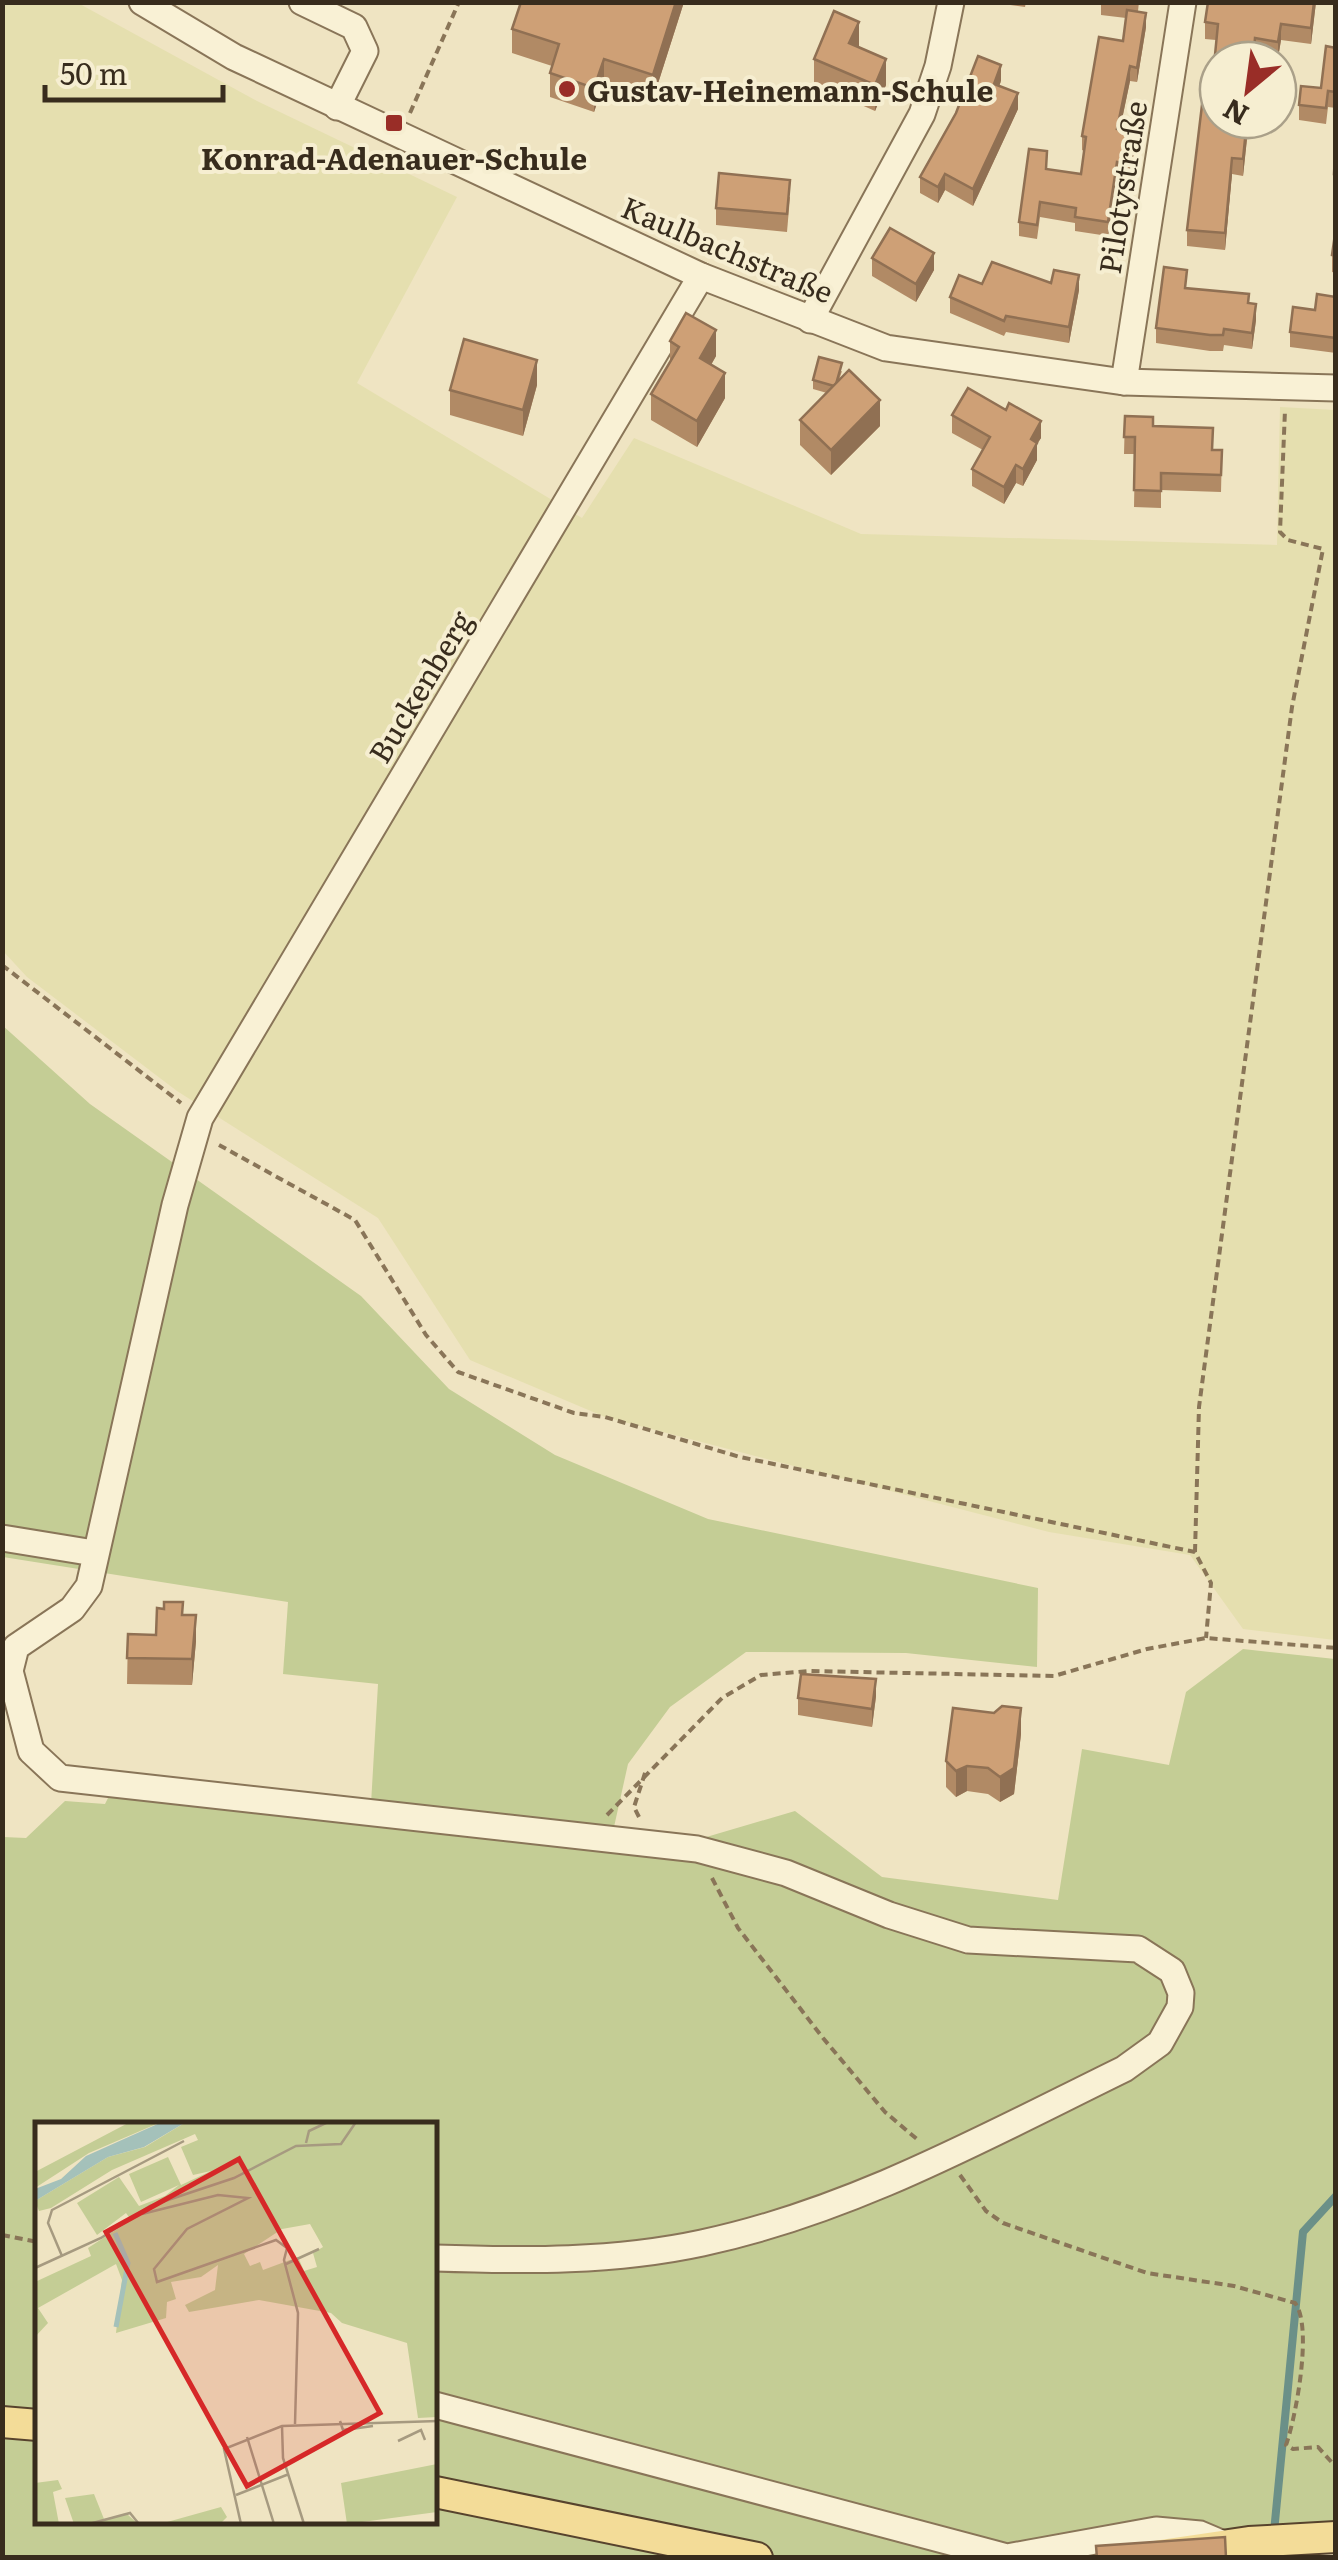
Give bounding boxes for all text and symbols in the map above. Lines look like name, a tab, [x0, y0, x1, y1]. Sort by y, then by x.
scale bar	[45, 40, 222, 102]
north arrow	[1198, 40, 1298, 140]
text: 50 m	[60, 50, 128, 94]
place label: Gustav-Heinemann-Schule	[587, 67, 994, 111]
marker: Gustav-Heinemann-Schule	[556, 78, 578, 100]
text: N	[1214, 90, 1255, 138]
street label: Pilotystraße	[1086, 97, 1156, 277]
marker: Konrad-Adenauer-Schule	[383, 112, 405, 134]
place label: Konrad-Adenauer-Schule	[201, 135, 587, 179]
street label: Kaulbachstraße	[615, 184, 841, 312]
street label: Buckenberg	[356, 602, 482, 770]
inset map	[35, 2122, 438, 2525]

